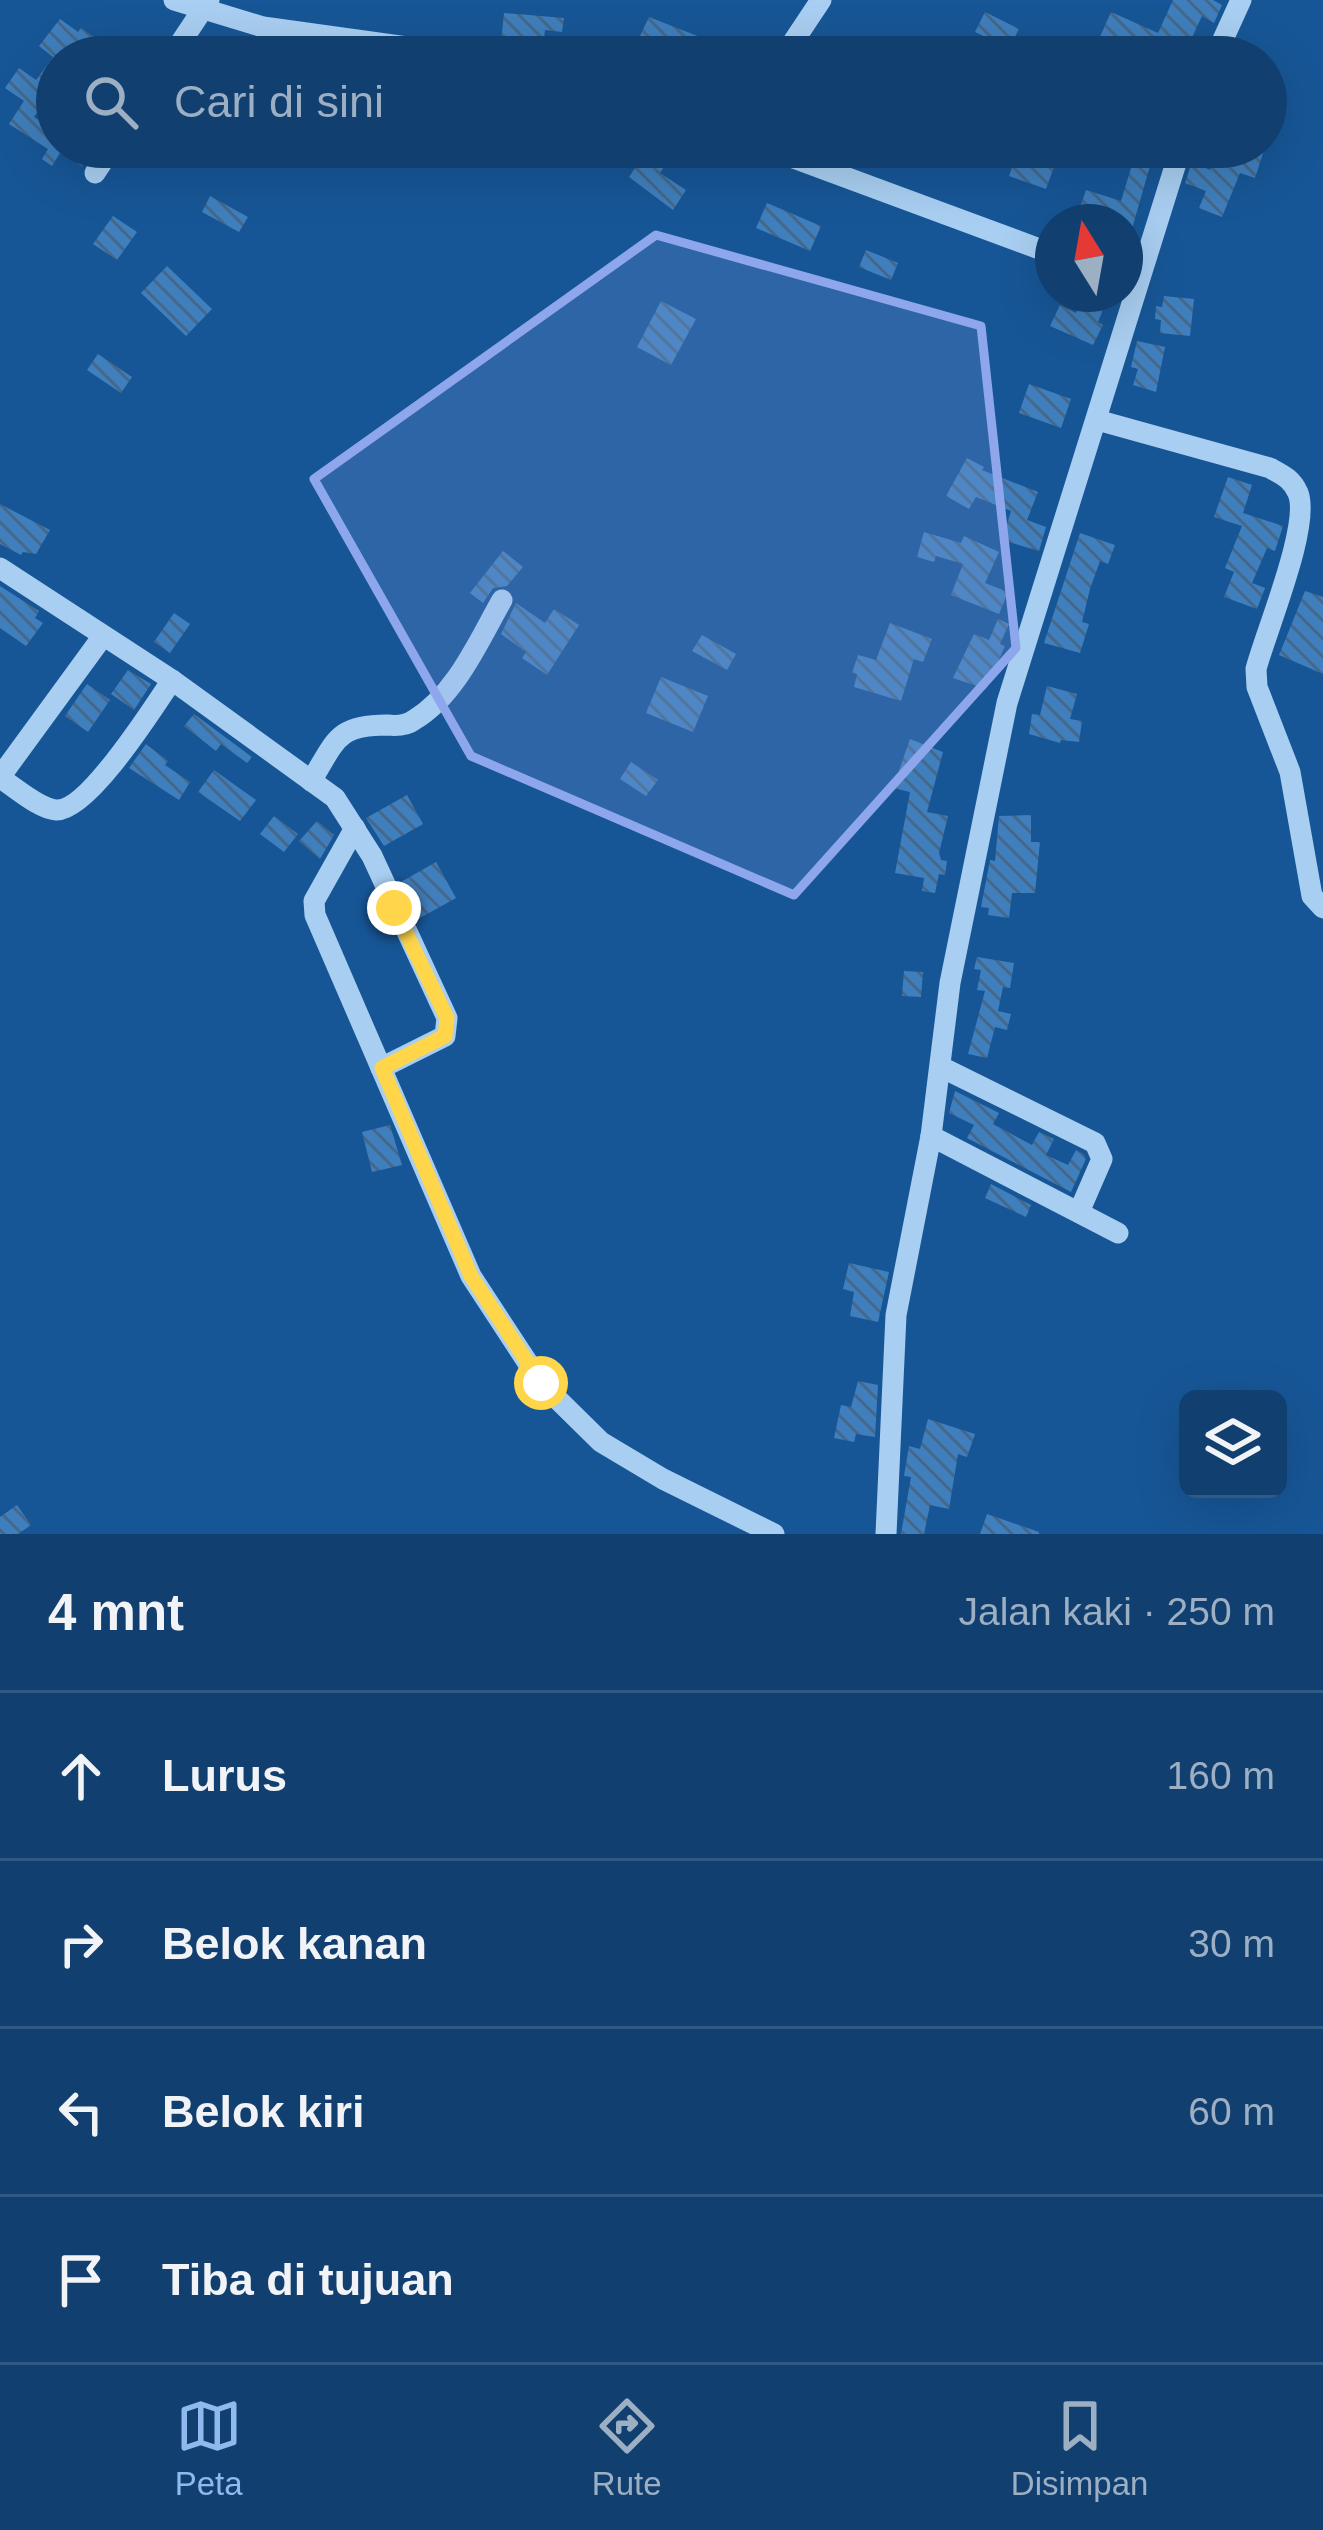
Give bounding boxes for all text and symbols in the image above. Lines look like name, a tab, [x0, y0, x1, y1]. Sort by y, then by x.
search box	[36, 36, 1287, 168]
icon: search	[78, 69, 144, 135]
text: Cari di sini	[174, 76, 384, 127]
north arrow	[1035, 204, 1143, 312]
route end	[367, 881, 421, 935]
route start	[514, 1356, 568, 1410]
map controls	[1179, 1390, 1287, 1498]
button: layers	[1179, 1390, 1287, 1498]
text: 4 mnt	[48, 1584, 184, 1641]
text: Jalan kaki · 250 m	[959, 1590, 1275, 1633]
icon: ahead	[48, 1743, 114, 1809]
text: Lurus	[162, 1750, 287, 1801]
text: 160 m	[1167, 1754, 1275, 1797]
icon: right	[48, 1911, 114, 1977]
text: Belok kanan	[162, 1918, 427, 1969]
text: 30 m	[1188, 1922, 1275, 1965]
icon: left	[48, 2079, 114, 2145]
text: Belok kiri	[162, 2086, 365, 2137]
text: 60 m	[1188, 2090, 1275, 2133]
icon: arrive	[48, 2247, 114, 2313]
text: Tiba di tujuan	[162, 2254, 454, 2305]
tab: Peta	[175, 2393, 243, 2503]
tab: Rute	[592, 2393, 662, 2503]
tab: Disimpan	[1011, 2393, 1148, 2503]

